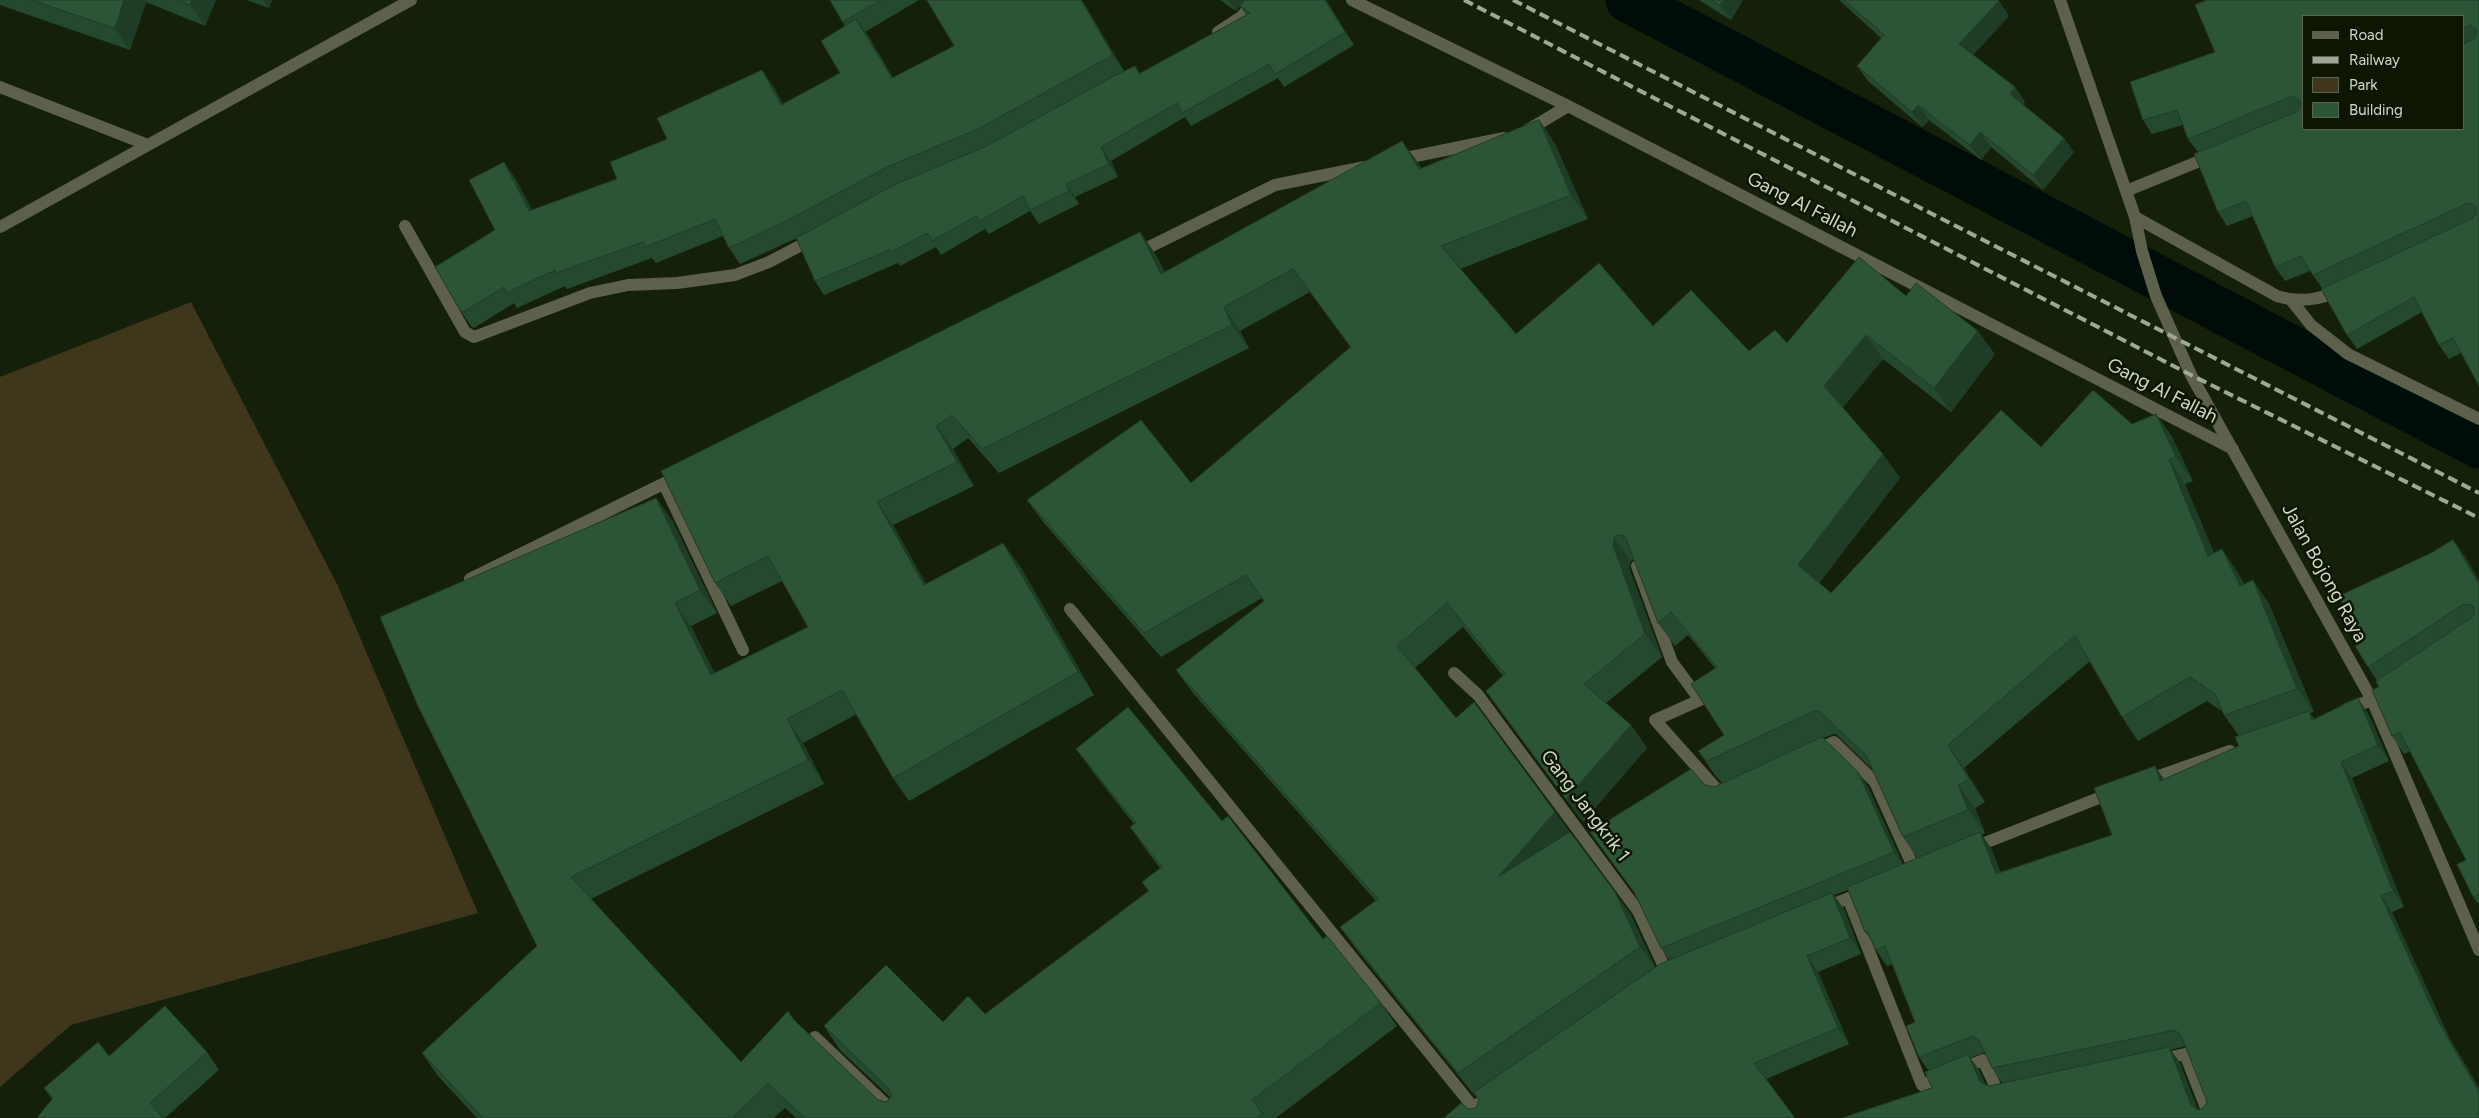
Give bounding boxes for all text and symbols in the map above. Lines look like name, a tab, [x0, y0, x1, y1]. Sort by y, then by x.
legend	[2302, 15, 2464, 130]
text: Road	[2349, 26, 2384, 44]
text: Railway	[2349, 51, 2400, 69]
text: Park	[2349, 76, 2378, 94]
text: Building	[2349, 101, 2403, 119]
street label: Gang Al Fallah	[1743, 167, 1861, 243]
street label: Gang Al Fallah	[2103, 353, 2221, 429]
street label: Jalan Bojong Raya	[2277, 500, 2371, 646]
street label: Gang Jangkrik 1	[1536, 746, 1634, 866]

